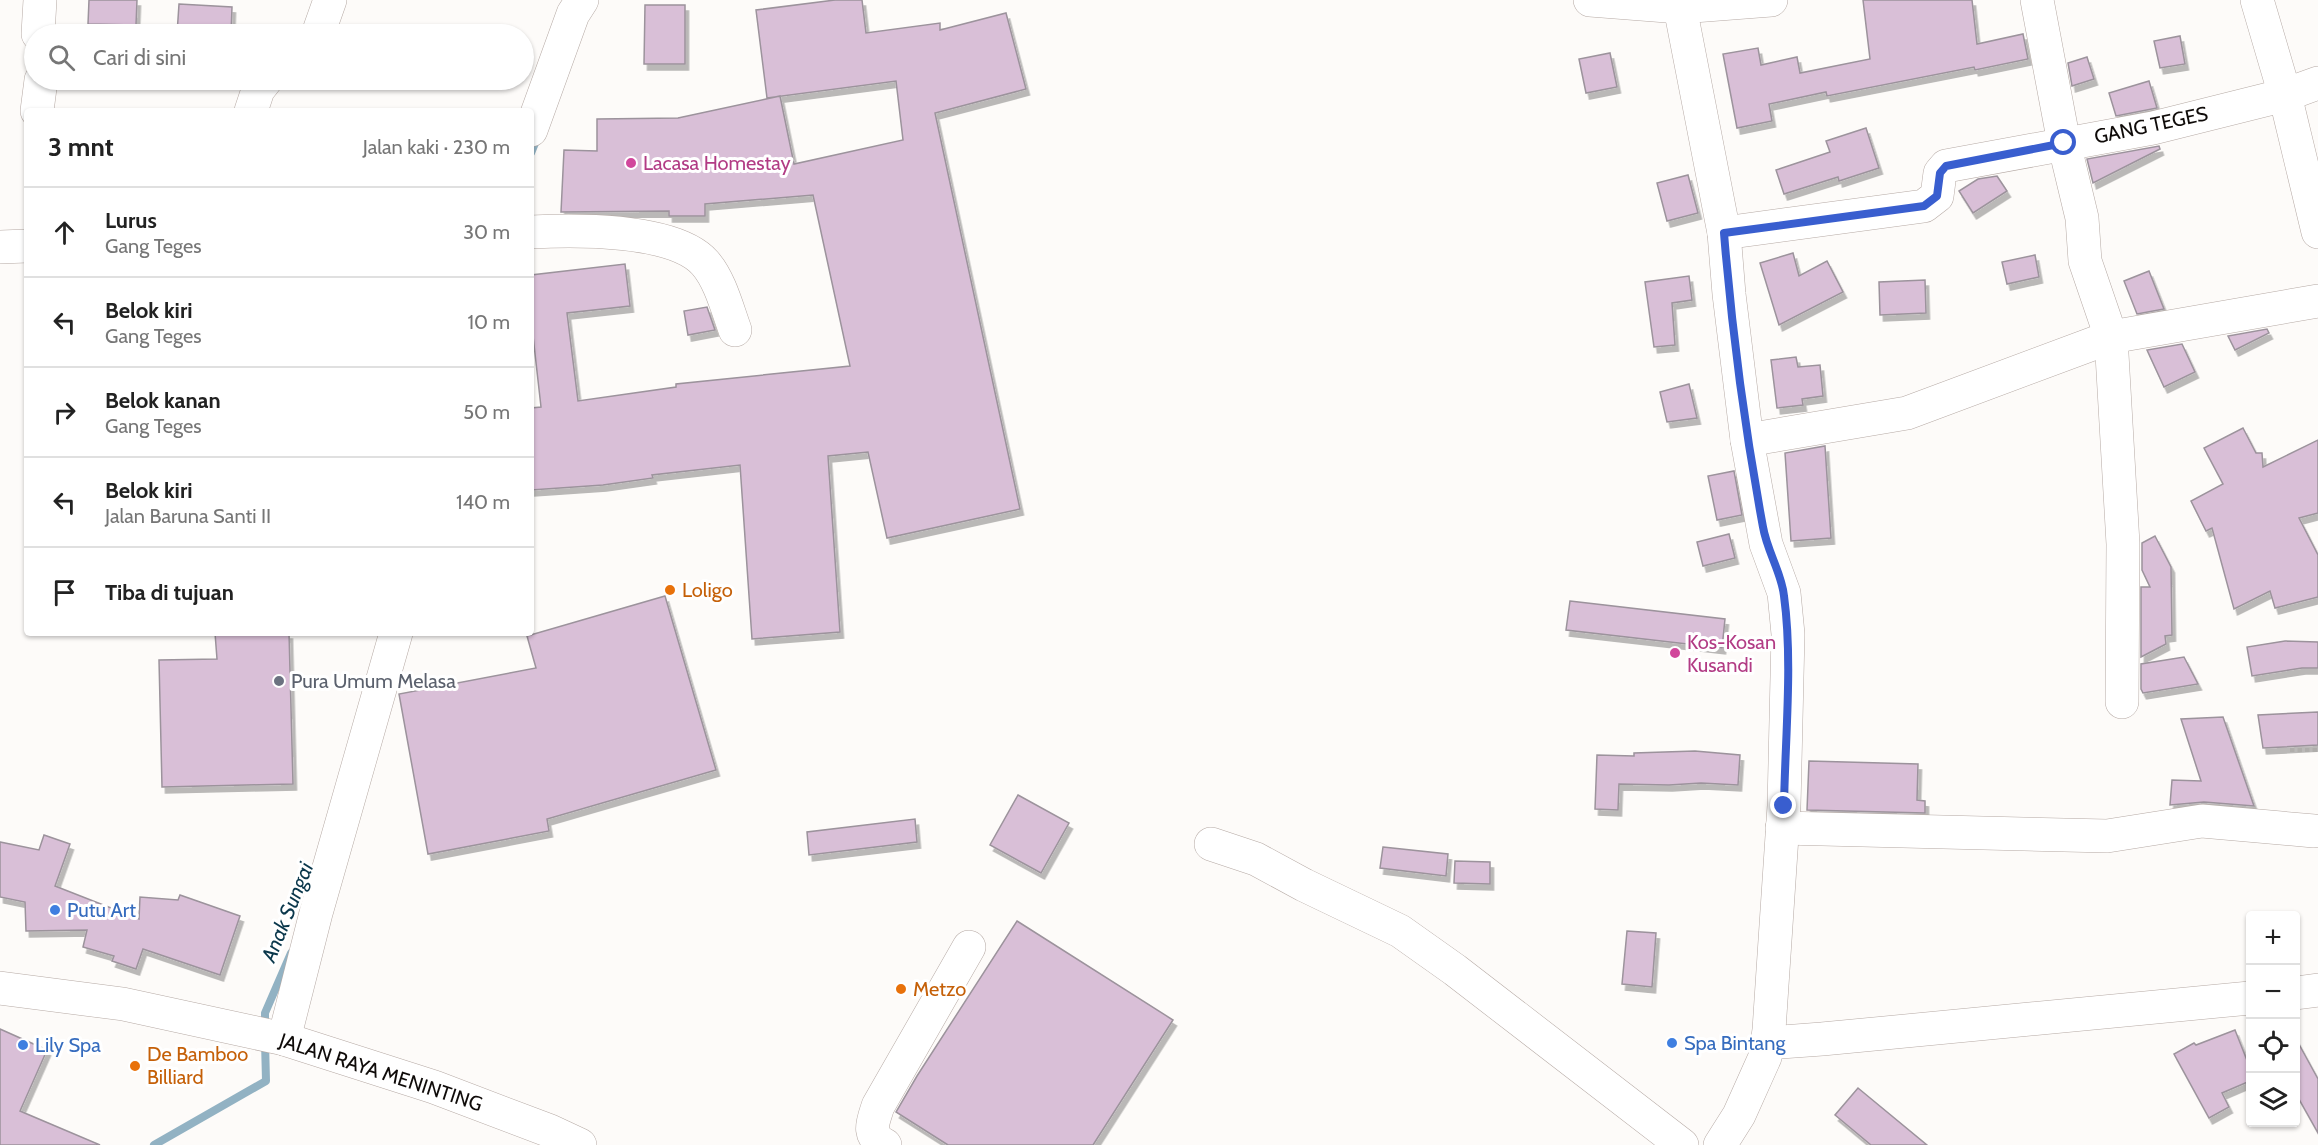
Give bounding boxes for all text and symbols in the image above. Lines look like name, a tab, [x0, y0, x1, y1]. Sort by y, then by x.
search box	[24, 24, 534, 90]
icon: search	[45, 41, 78, 74]
text: Cari di sini	[93, 44, 186, 71]
street label: GANG TEGES	[2092, 101, 2210, 149]
route start	[2050, 129, 2076, 155]
text: 3 mnt	[48, 131, 114, 163]
text: Jalan kaki · 230 m	[363, 135, 510, 159]
place label: Lacasa Homestay	[643, 151, 791, 175]
marker: Lacasa Homestay	[624, 156, 638, 170]
text: Lurus	[105, 207, 157, 234]
icon: ahead	[48, 216, 81, 249]
text: 30 m	[463, 220, 510, 244]
text: Gang Teges	[105, 234, 201, 258]
text: Belok kiri	[105, 297, 192, 324]
icon: left	[48, 306, 81, 339]
text: 10 m	[467, 310, 510, 334]
text: Gang Teges	[105, 324, 201, 348]
text: Belok kanan	[105, 387, 221, 414]
icon: right	[48, 396, 81, 429]
text: 50 m	[463, 400, 510, 424]
text: Gang Teges	[105, 414, 201, 438]
text: Belok kiri	[105, 477, 192, 504]
icon: left	[48, 486, 81, 519]
text: 140 m	[456, 490, 510, 514]
text: Jalan Baruna Santi II	[105, 504, 271, 528]
icon: arrive	[48, 576, 81, 609]
place label: Loligo	[682, 578, 733, 602]
text: Tiba di tujuan	[105, 579, 234, 606]
marker: Loligo	[663, 583, 677, 597]
place label: Kos-Kosan Kusandi	[1687, 630, 1776, 677]
marker: Kos-Kosan Kusandi	[1668, 646, 1682, 660]
place label: Pura Umum Melasa	[291, 669, 456, 693]
marker: Pura Umum Melasa	[272, 674, 286, 688]
route end	[1770, 792, 1796, 818]
water label: Anak Sungai	[255, 858, 318, 966]
place label: Putu Art	[67, 898, 136, 922]
marker: Putu Art	[48, 903, 62, 917]
map controls	[2246, 911, 2300, 1127]
button: +	[2246, 911, 2300, 965]
button: −	[2246, 965, 2300, 1019]
place label: Metzo	[913, 977, 966, 1001]
marker: Metzo	[894, 982, 908, 996]
button: locate	[2246, 1019, 2300, 1073]
street label: JALAN RAYA MENINTING	[275, 1028, 486, 1116]
place label: Spa Bintang	[1684, 1031, 1786, 1055]
place label: Lily Spa	[35, 1033, 101, 1057]
marker: Spa Bintang	[1665, 1036, 1679, 1050]
marker: Lily Spa	[16, 1038, 30, 1052]
place label: De Bamboo Billiard	[147, 1042, 248, 1089]
marker: De Bamboo Billiard	[128, 1059, 142, 1073]
button: layers	[2246, 1073, 2300, 1127]

